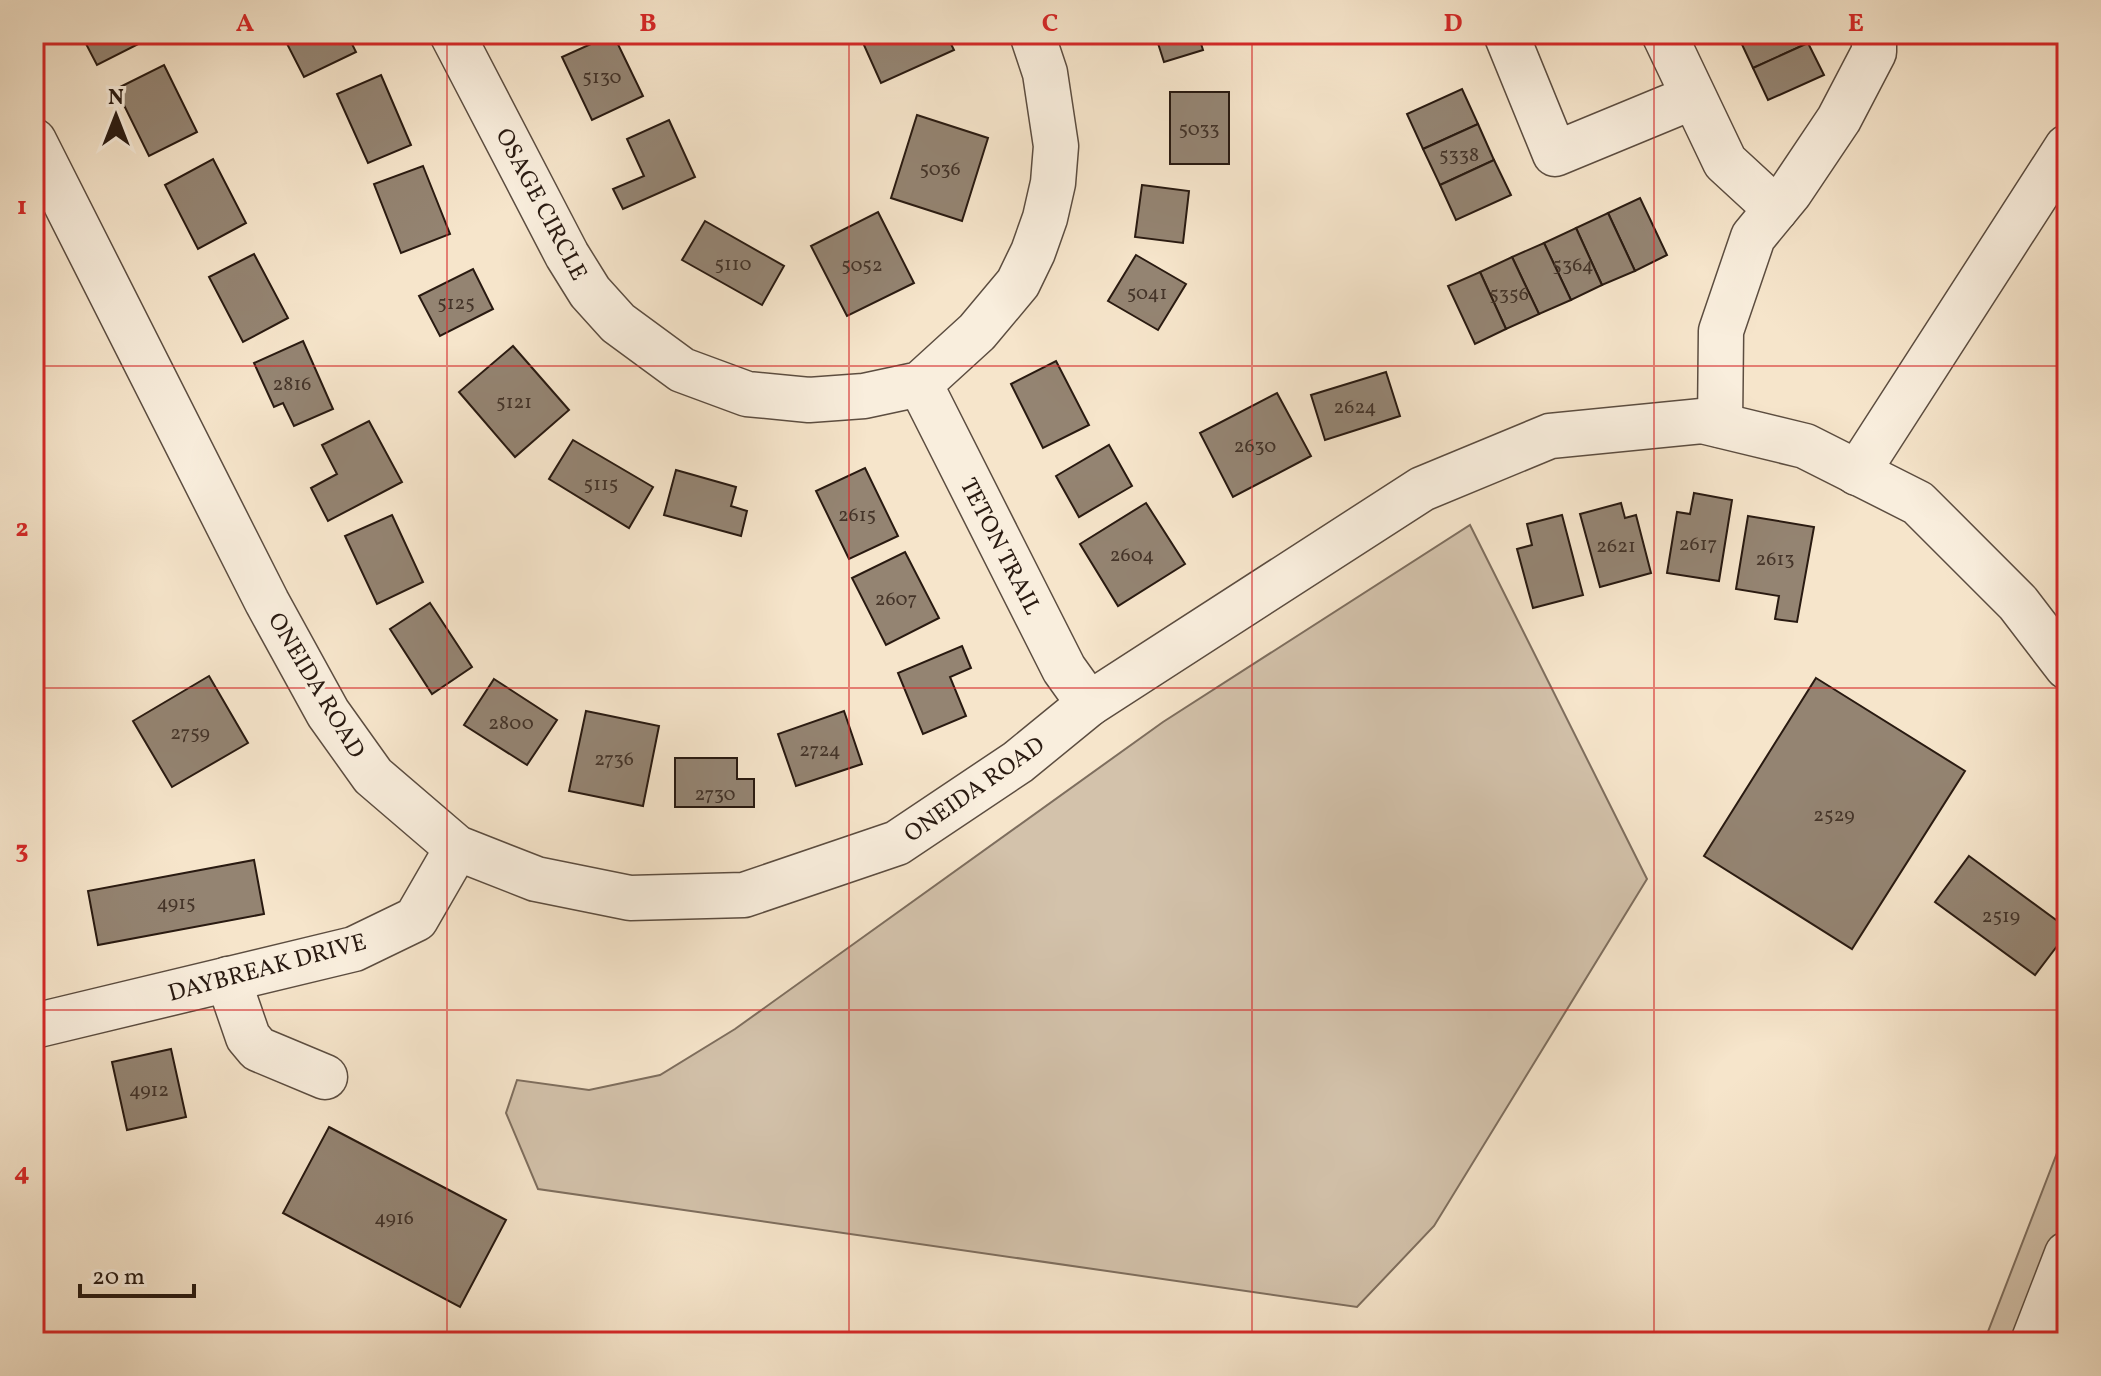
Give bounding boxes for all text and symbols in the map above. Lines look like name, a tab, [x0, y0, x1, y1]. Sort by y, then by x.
text: A	[236, 6, 255, 42]
text: B	[639, 6, 657, 42]
text: C	[1042, 6, 1058, 42]
text: D	[1443, 6, 1463, 42]
text: E	[1848, 6, 1864, 42]
house number: 5130	[582, 64, 622, 92]
north arrow	[76, 76, 156, 156]
text: N	[108, 83, 124, 114]
house number: 5033	[1178, 116, 1220, 144]
street label: OSAGE CIRCLE	[486, 123, 595, 287]
house number: 5338	[1439, 142, 1479, 170]
house number: 5036	[919, 156, 961, 184]
text: 1	[17, 189, 27, 225]
house number: 5110	[714, 251, 752, 279]
house number: 5052	[841, 252, 883, 280]
house number: 5364	[1552, 252, 1594, 280]
house number: 5041	[1127, 280, 1167, 308]
house number: 5356	[1489, 281, 1529, 309]
house number: 5125	[437, 290, 475, 318]
house number: 2816	[273, 371, 311, 399]
house number: 5121	[496, 389, 532, 417]
house number: 2624	[1334, 394, 1376, 422]
house number: 2630	[1234, 433, 1276, 461]
house number: 5115	[584, 471, 618, 499]
street label: TETON TRAIL	[950, 473, 1048, 621]
house number: 2615	[838, 502, 876, 530]
text: 2	[15, 511, 29, 547]
house number: 2617	[1679, 531, 1717, 559]
house number: 2621	[1596, 533, 1636, 561]
house number: 2604	[1110, 542, 1154, 570]
house number: 2613	[1756, 546, 1794, 574]
house number: 2607	[875, 586, 917, 614]
street label: ONEIDA ROAD	[258, 607, 372, 765]
house number: 2800	[488, 710, 534, 738]
house number: 2759	[170, 720, 210, 748]
street label: ONEIDA ROAD	[898, 729, 1052, 852]
house number: 2724	[799, 737, 841, 765]
house number: 2736	[594, 746, 634, 774]
house number: 2730	[694, 781, 736, 809]
house number: 2529	[1813, 802, 1855, 830]
text: 3	[15, 833, 29, 869]
house number: 4915	[156, 890, 196, 918]
house number: 2519	[1982, 903, 2020, 931]
street label: DAYBREAK DRIVE	[165, 926, 370, 1012]
house number: 4912	[129, 1077, 169, 1105]
text: 4	[14, 1155, 30, 1191]
house number: 4916	[374, 1205, 414, 1233]
scale bar	[80, 1248, 194, 1298]
text: 20 m	[92, 1261, 145, 1295]

